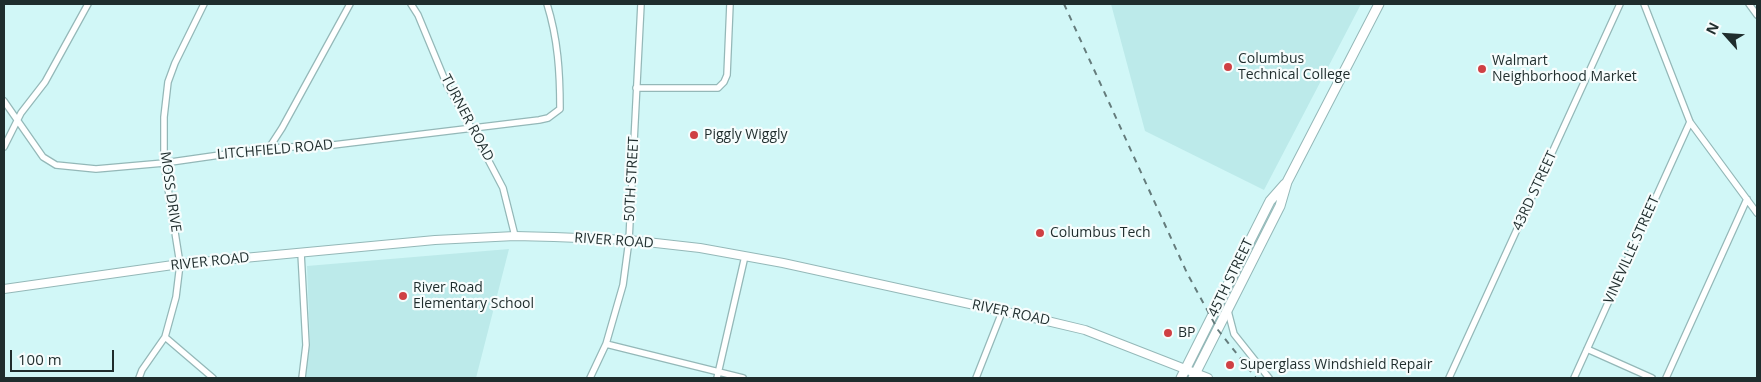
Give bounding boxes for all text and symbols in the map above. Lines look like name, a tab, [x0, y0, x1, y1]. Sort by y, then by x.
north arrow	[1701, 10, 1751, 60]
text: N	[1701, 19, 1723, 37]
place label: Columbus Technical College	[1238, 51, 1350, 84]
place label: Walmart Neighborhood Market	[1492, 53, 1637, 85]
marker: Columbus Technical College	[1222, 61, 1234, 73]
marker: Walmart Neighborhood Market	[1476, 63, 1488, 75]
street label: TURNER ROAD	[437, 72, 497, 164]
place label: Piggly Wiggly	[704, 127, 788, 143]
marker: Piggly Wiggly	[688, 129, 700, 141]
street label: 50TH STREET	[621, 136, 643, 222]
street label: LITCHFIELD ROAD	[216, 137, 334, 163]
street label: 43RD STREET	[1509, 149, 1561, 233]
street label: MOSS DRIVE	[156, 151, 184, 233]
street label: VINEVILLE STREET	[1601, 194, 1663, 306]
place label: Columbus Tech	[1050, 225, 1151, 241]
marker: Columbus Tech	[1034, 227, 1046, 239]
street label: RIVER ROAD	[574, 230, 654, 252]
street label: 45TH STREET	[1205, 236, 1257, 320]
street label: RIVER ROAD	[170, 249, 250, 275]
place label: River Road Elementary School	[413, 280, 534, 312]
marker: River Road Elementary School	[397, 290, 409, 302]
street label: RIVER ROAD	[970, 297, 1052, 329]
place label: BP	[1178, 325, 1195, 341]
marker: BP	[1162, 327, 1174, 339]
scale bar	[12, 340, 116, 372]
text: 100 m	[18, 349, 62, 369]
place label: Superglass Windshield Repair	[1240, 357, 1432, 373]
marker: Superglass Windshield Repair	[1224, 359, 1236, 371]

